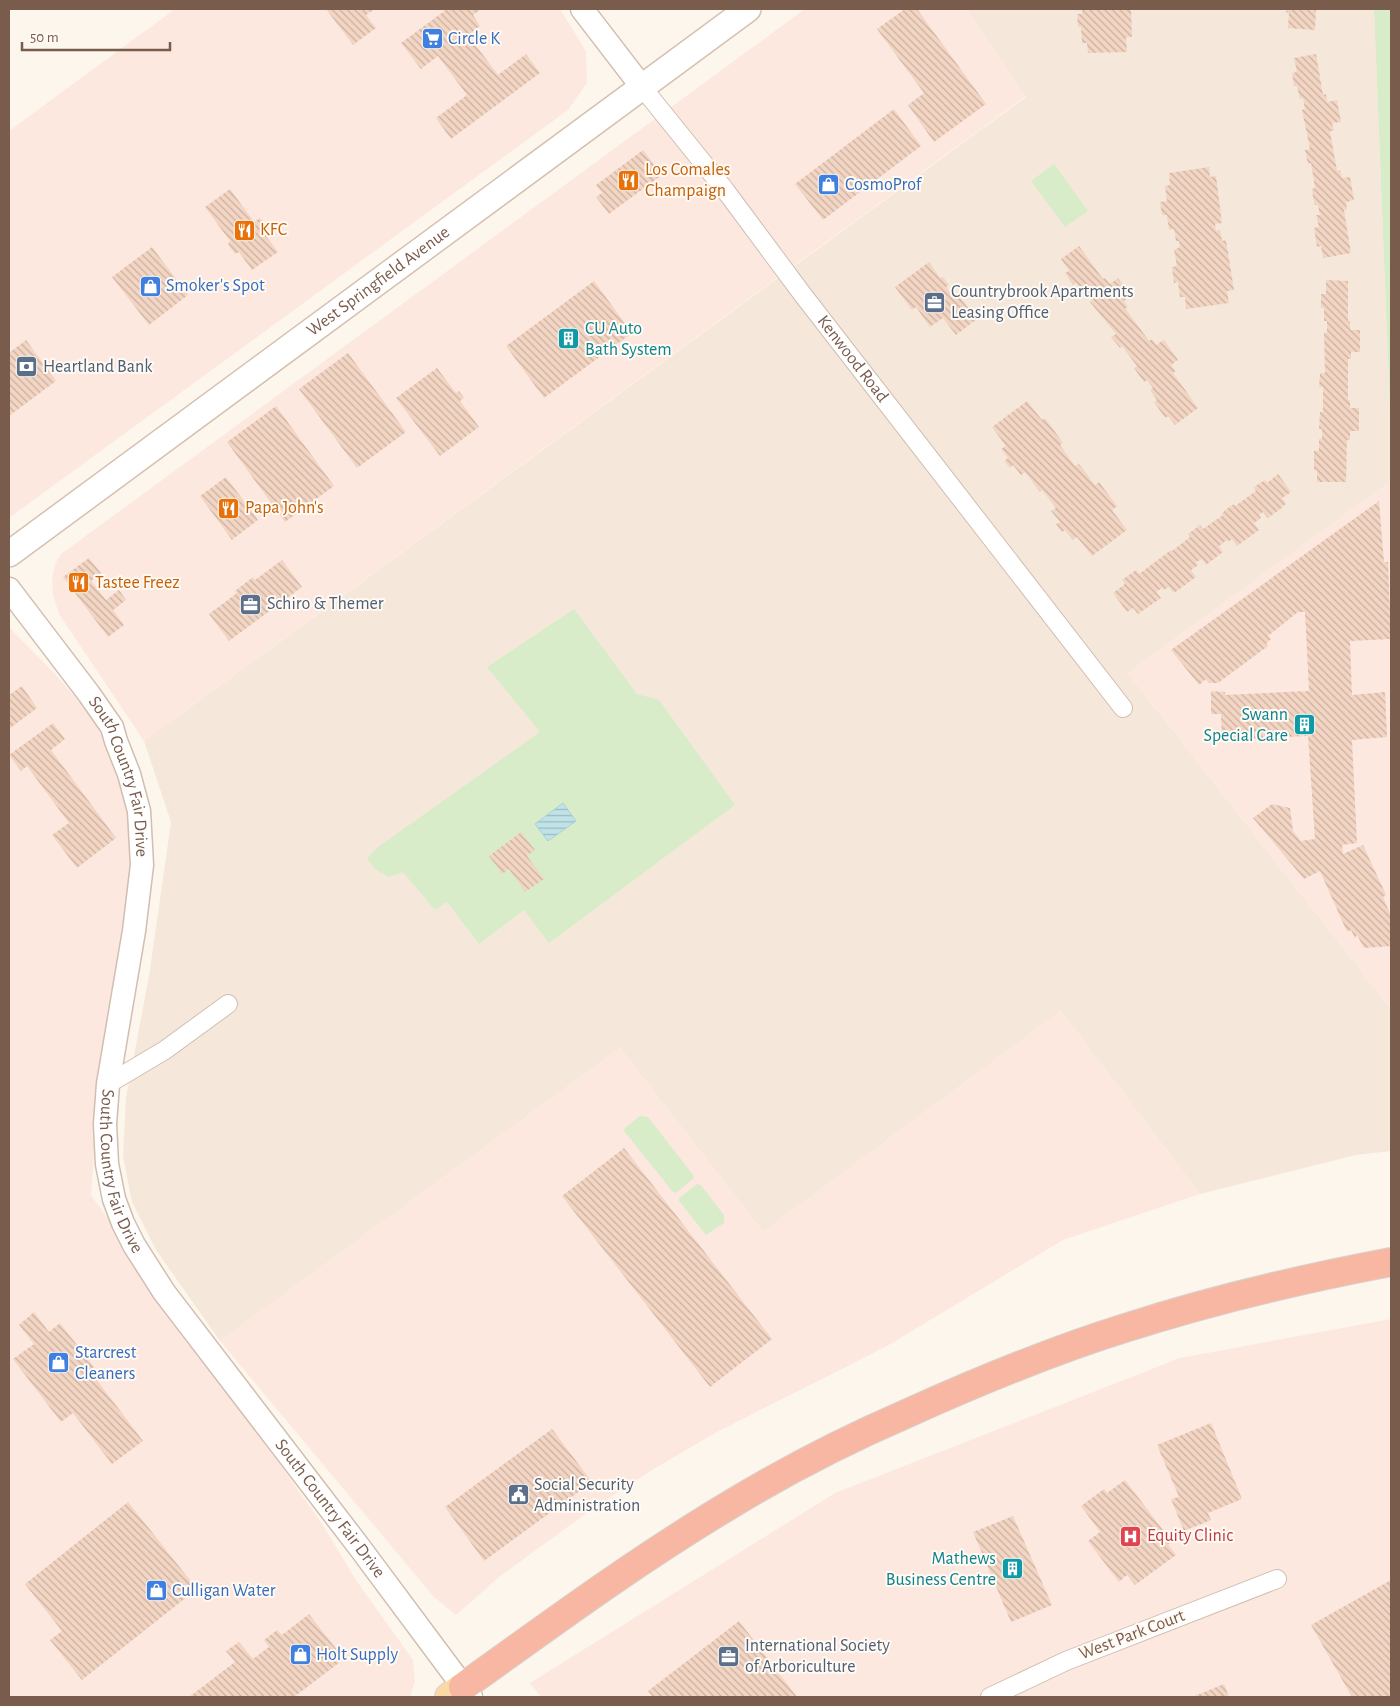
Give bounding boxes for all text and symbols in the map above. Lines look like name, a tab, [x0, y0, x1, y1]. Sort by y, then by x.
scale bar	[22, 20, 170, 52]
supermarket icon: Circle K	[420, 27, 444, 51]
text: 50 m	[30, 30, 59, 45]
place label: Circle K	[448, 30, 500, 48]
place label: Los Comales Champaign	[645, 161, 730, 200]
restaurant icon: Los Comales Champaign	[617, 168, 641, 192]
shop icon: CosmoProf	[817, 173, 841, 197]
place label: CosmoProf	[845, 176, 923, 194]
restaurant icon: KFC	[232, 218, 256, 242]
place label: KFC	[260, 221, 287, 239]
street label: West Springfield Avenue	[304, 223, 453, 340]
shop icon: Smoker's Spot	[138, 274, 162, 298]
place label: Smoker's Spot	[166, 277, 265, 295]
place label: Countrybrook Apartments Leasing Office	[951, 283, 1134, 322]
office icon: Countrybrook Apartments Leasing Office	[923, 290, 947, 314]
street label: Kenwood Road	[813, 312, 892, 406]
place label: CU Auto Bath System	[585, 320, 672, 359]
building icon: CU Auto Bath System	[557, 327, 581, 351]
bank icon: Heartland Bank	[15, 355, 39, 379]
place label: Heartland Bank	[43, 358, 153, 376]
restaurant icon: Papa John's	[217, 496, 241, 520]
place label: Papa John's	[245, 499, 324, 517]
restaurant icon: Tastee Freez	[67, 571, 91, 595]
place label: Tastee Freez	[95, 574, 180, 592]
office icon: Schiro & Themer	[239, 592, 263, 616]
place label: Schiro & Themer	[267, 595, 384, 613]
street label: South Country Fair Drive	[85, 693, 151, 857]
place label: Swann Special Care	[1203, 706, 1288, 745]
building icon: Swann Special Care	[1292, 713, 1316, 737]
street label: South Country Fair Drive	[96, 1088, 146, 1257]
place label: Starcrest Cleaners	[75, 1344, 137, 1383]
shop icon: Starcrest Cleaners	[47, 1351, 71, 1375]
street label: South Country Fair Drive	[271, 1436, 388, 1581]
place label: Social Security Administration	[534, 1476, 640, 1515]
public building icon: Social Security Administration	[506, 1483, 530, 1507]
hospital icon: Equity Clinic	[1119, 1524, 1143, 1548]
place label: Equity Clinic	[1147, 1527, 1233, 1545]
place label: Mathews Business Centre	[886, 1550, 996, 1589]
building icon: Mathews Business Centre	[1000, 1557, 1024, 1581]
shop icon: Culligan Water	[144, 1579, 168, 1603]
place label: Culligan Water	[172, 1582, 276, 1600]
street label: West Park Court	[1077, 1607, 1187, 1663]
place label: International Society of Arboriculture	[745, 1637, 890, 1676]
shop icon: Holt Supply	[288, 1643, 312, 1667]
office icon: International Society of Arboriculture	[717, 1644, 741, 1668]
place label: Holt Supply	[316, 1646, 398, 1664]

